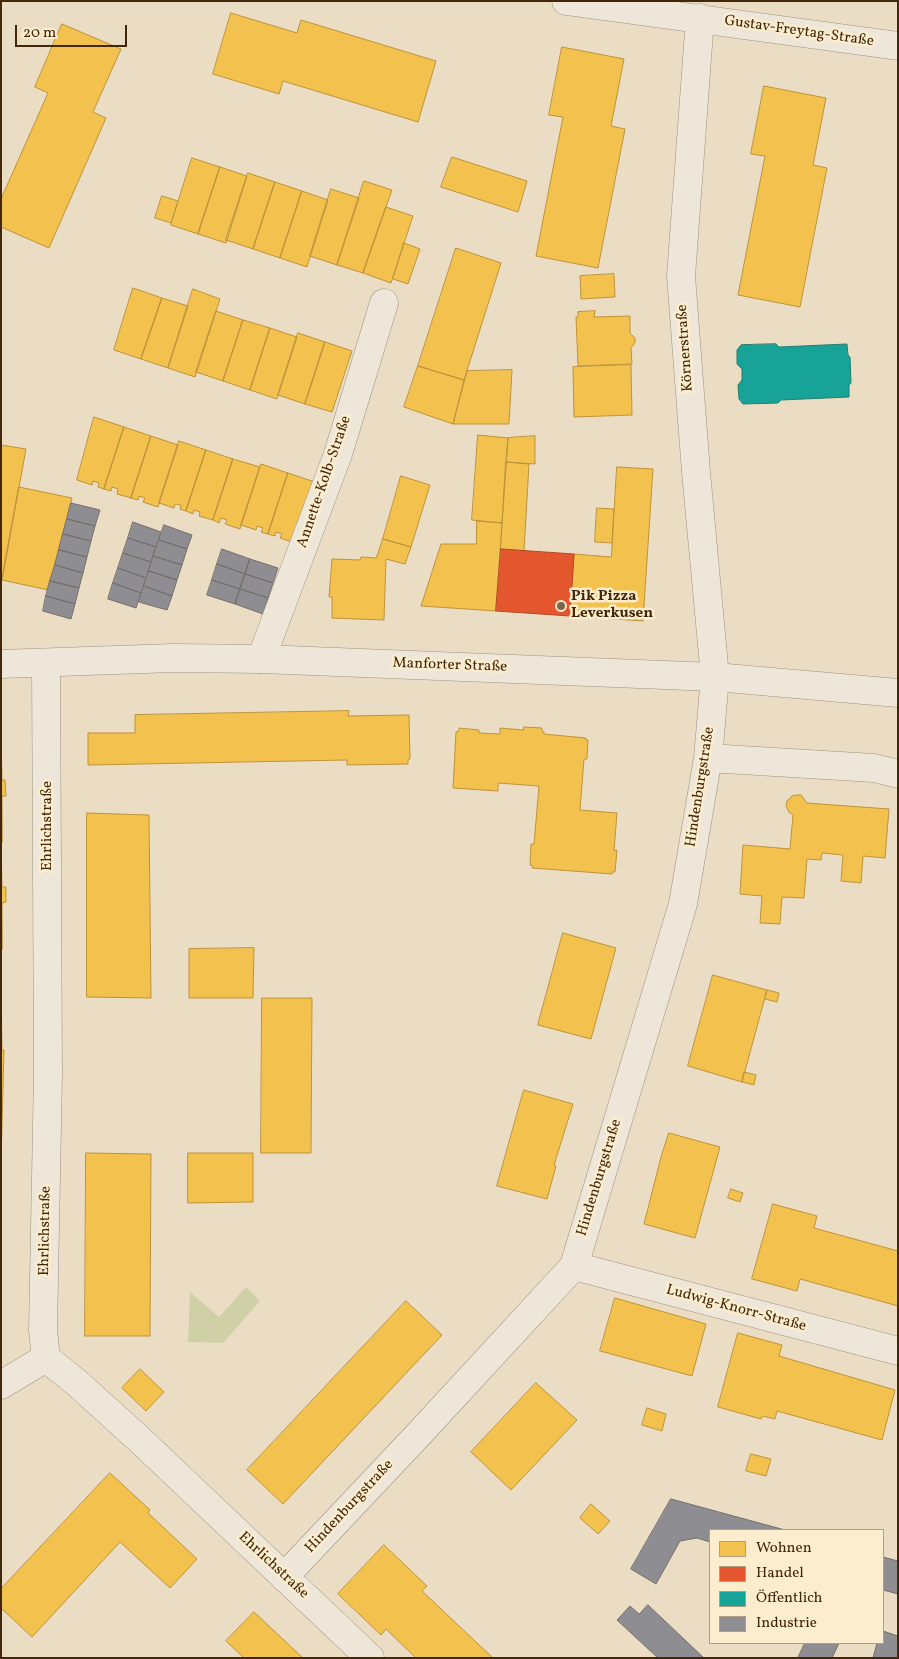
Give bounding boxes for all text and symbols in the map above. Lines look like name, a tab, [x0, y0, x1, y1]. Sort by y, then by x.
street label: Gustav-Freytag-Straße	[723, 13, 875, 51]
scale bar	[18, 15, 130, 47]
text: 20 m	[23, 23, 56, 44]
street label: Körnerstraße	[674, 304, 698, 392]
street label: Annette-Kolb-Straße	[294, 414, 356, 550]
place label: Pik Pizza Leverkusen	[571, 588, 653, 623]
marker: Pik Pizza Leverkusen	[555, 600, 567, 612]
street label: Manforter Straße	[392, 655, 508, 677]
street label: Hindenburgstraße	[683, 726, 719, 848]
street label: Ehrlichstraße	[39, 781, 57, 871]
street label: Hindenburgstraße	[574, 1117, 626, 1239]
street label: Ehrlichstraße	[36, 1186, 56, 1276]
street label: Ludwig-Knorr-Straße	[664, 1282, 808, 1336]
street label: Hindenburgstraße	[302, 1456, 398, 1558]
street label: Ehrlichstraße	[234, 1529, 312, 1603]
legend	[709, 1529, 884, 1644]
text: Wohnen	[756, 1538, 812, 1559]
text: Handel	[756, 1563, 804, 1584]
text: Öffentlich	[756, 1588, 823, 1609]
text: Industrie	[756, 1613, 817, 1634]

